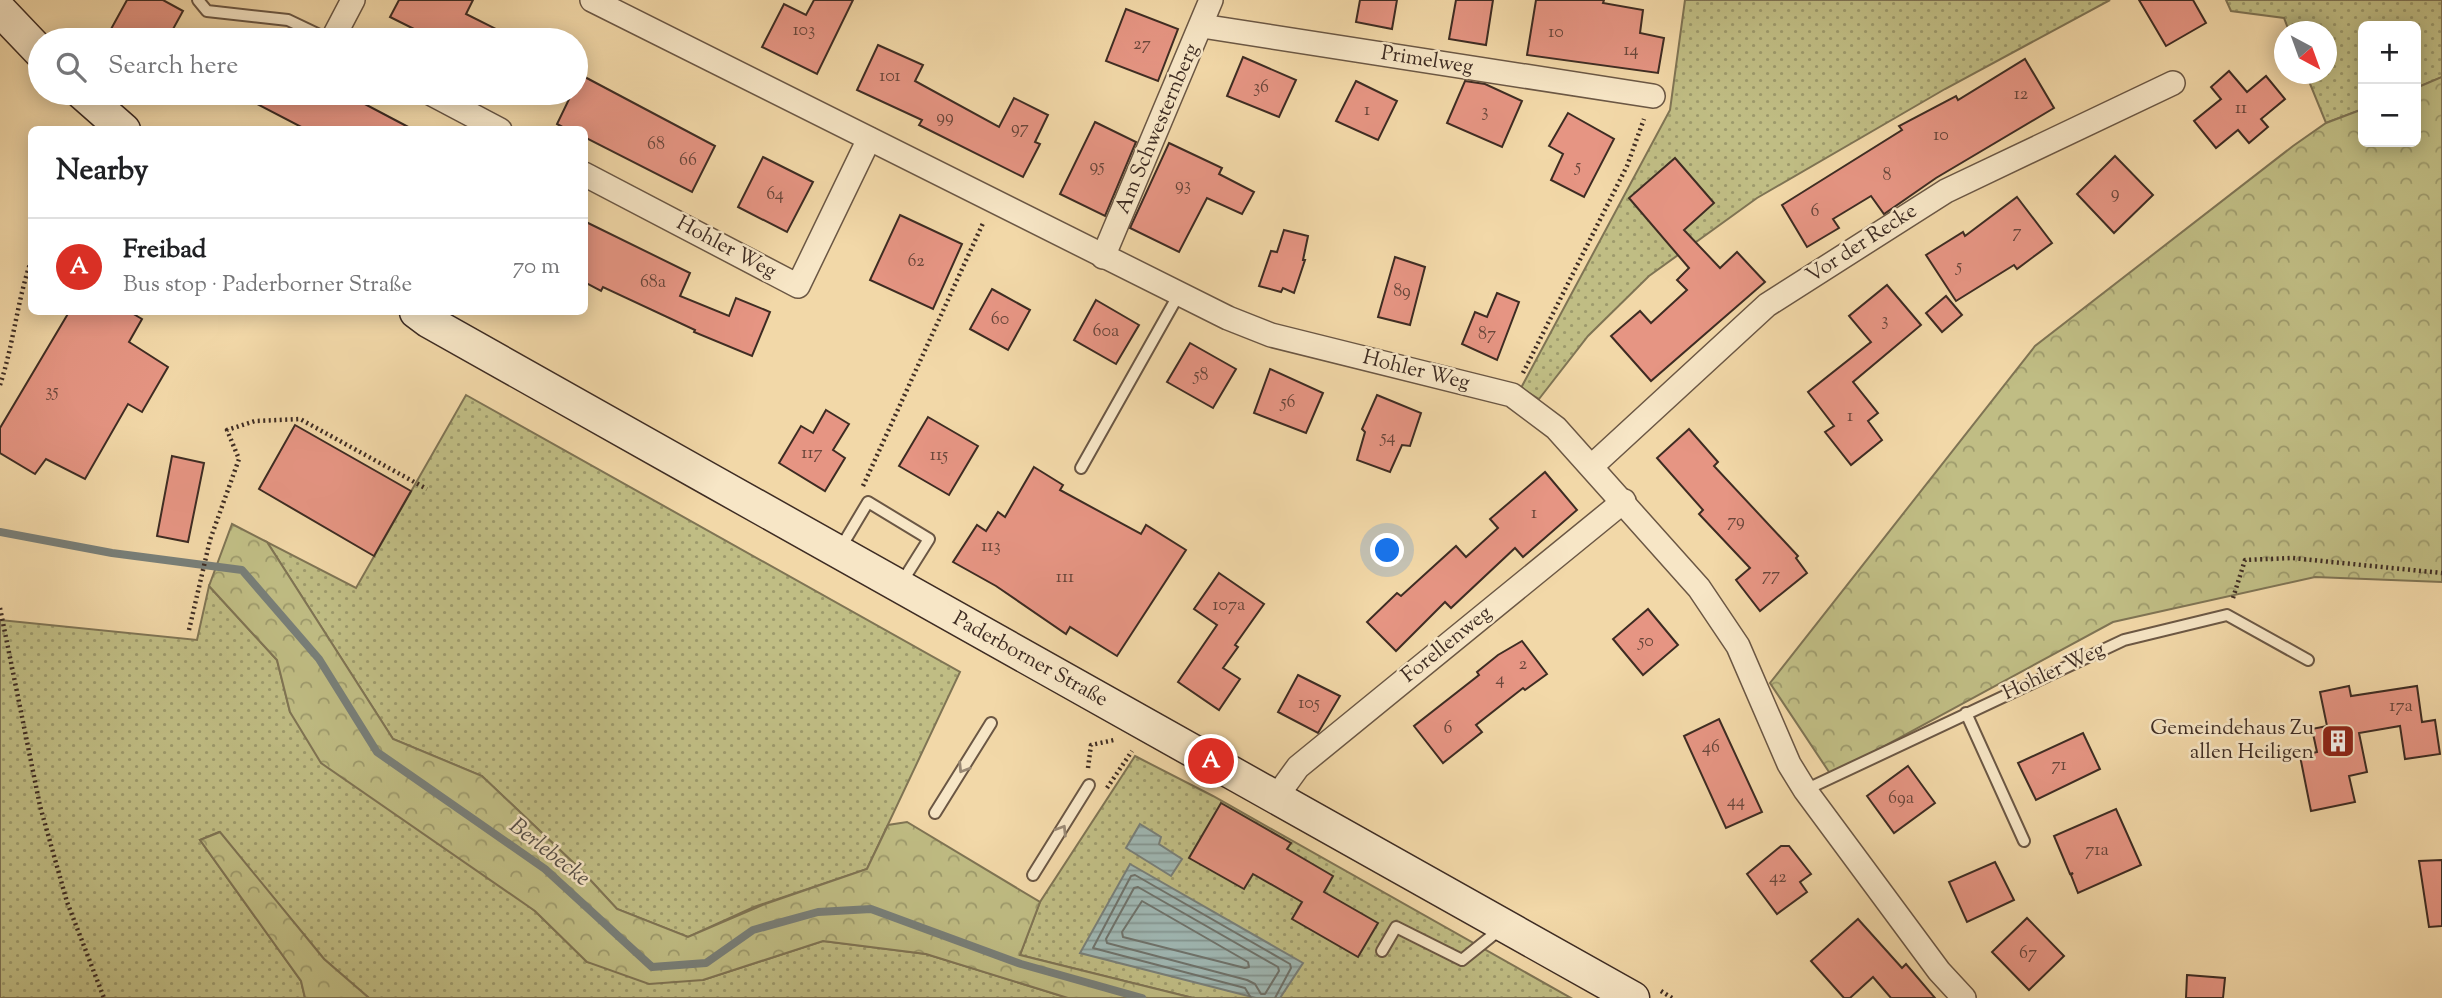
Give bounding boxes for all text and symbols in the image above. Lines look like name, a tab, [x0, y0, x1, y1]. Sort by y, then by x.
house number: 103	[793, 18, 815, 44]
house number: 10	[1548, 20, 1564, 46]
north arrow	[2274, 21, 2337, 84]
map controls	[2358, 21, 2421, 147]
button: +	[2358, 21, 2421, 84]
search box	[28, 28, 588, 105]
house number: 27	[1133, 32, 1151, 58]
house number: 14	[1623, 38, 1639, 64]
street label: Am Schwesternberg	[1109, 39, 1207, 219]
street label: Primelweg	[1379, 39, 1475, 83]
icon: search	[52, 48, 90, 86]
text: Search here	[108, 48, 238, 85]
house number: 101	[879, 64, 901, 90]
house number: 36	[1253, 75, 1269, 101]
house number: 12	[2014, 82, 2029, 108]
button: −	[2358, 84, 2421, 147]
house number: 11	[2235, 96, 2247, 122]
house number: 1	[1364, 98, 1370, 124]
house number: 3	[1481, 99, 1489, 125]
house number: 99	[936, 105, 954, 131]
house number: 97	[1011, 116, 1029, 142]
house number: 10	[1933, 123, 1949, 149]
house number: 68	[647, 132, 665, 158]
house number: 66	[679, 148, 697, 174]
text: Nearby	[56, 150, 148, 193]
house number: 95	[1089, 154, 1105, 180]
house number: 5	[1574, 154, 1581, 180]
house number: 8	[1883, 163, 1892, 189]
house number: 93	[1175, 173, 1191, 199]
house number: 9	[2111, 181, 2120, 207]
house number: 64	[766, 182, 784, 208]
street label: Vor der Recke	[1801, 197, 1923, 291]
house number: 6	[1811, 199, 1820, 225]
street label: Hohler Weg	[671, 209, 781, 287]
house number: 7	[2012, 220, 2022, 246]
text: Freibad	[123, 232, 207, 269]
house number: 62	[907, 249, 925, 275]
text: A	[70, 251, 88, 284]
text: 70 m	[513, 251, 560, 284]
house number: 5	[1955, 254, 1962, 280]
text: Bus stop · Paderborner Straße	[123, 269, 412, 302]
house number: 68a	[640, 270, 666, 296]
house number: 89	[1393, 279, 1411, 305]
house number: 60	[991, 307, 1009, 333]
house number: 3	[1881, 308, 1889, 334]
house number: 60a	[1093, 319, 1119, 345]
house number: 87	[1478, 322, 1496, 348]
street label: Hohler Weg	[1359, 343, 1473, 399]
house number: 58	[1192, 363, 1209, 389]
house number: 35	[45, 379, 59, 405]
house number: 56	[1279, 390, 1296, 416]
house number: 1	[1847, 404, 1853, 430]
house number: 54	[1379, 425, 1396, 451]
house number: 117	[801, 441, 823, 467]
house number: 115	[930, 443, 948, 469]
house number: 1	[1531, 501, 1537, 527]
house number: 79	[1727, 509, 1745, 535]
your location	[1370, 533, 1404, 567]
house number: 113	[981, 534, 1001, 560]
house number: 77	[1762, 563, 1780, 589]
house number: 111	[1056, 565, 1074, 591]
house number: 107a	[1213, 593, 1245, 619]
street label: Forellenweg	[1395, 599, 1499, 691]
street label: Paderborner Straße	[947, 605, 1113, 715]
house number: 50	[1637, 629, 1654, 655]
street label: Hohler Weg	[1998, 635, 2110, 709]
house number: 2	[1519, 652, 1528, 678]
house number: 4	[1495, 667, 1505, 693]
house number: 105	[1298, 691, 1320, 717]
house number: 17a	[2389, 694, 2413, 720]
place label: Gemeindehaus Zu allen Heiligen	[2150, 714, 2314, 768]
house number: 6	[1444, 716, 1453, 742]
building icon: Gemeindehaus Zu allen Heiligen	[2319, 722, 2357, 760]
pin: A	[1188, 735, 1234, 787]
house number: 46	[1702, 735, 1720, 761]
house number: 71	[2051, 753, 2067, 779]
one-way arrow	[958, 761, 971, 774]
house number: 69a	[1888, 786, 1914, 812]
house number: 44	[1727, 789, 1745, 815]
water label: Berlebecke	[501, 811, 597, 895]
one-way arrow	[1053, 824, 1066, 837]
house number: 71a	[2085, 838, 2109, 864]
house number: 42	[1769, 865, 1787, 891]
house number: 67	[2019, 941, 2037, 967]

